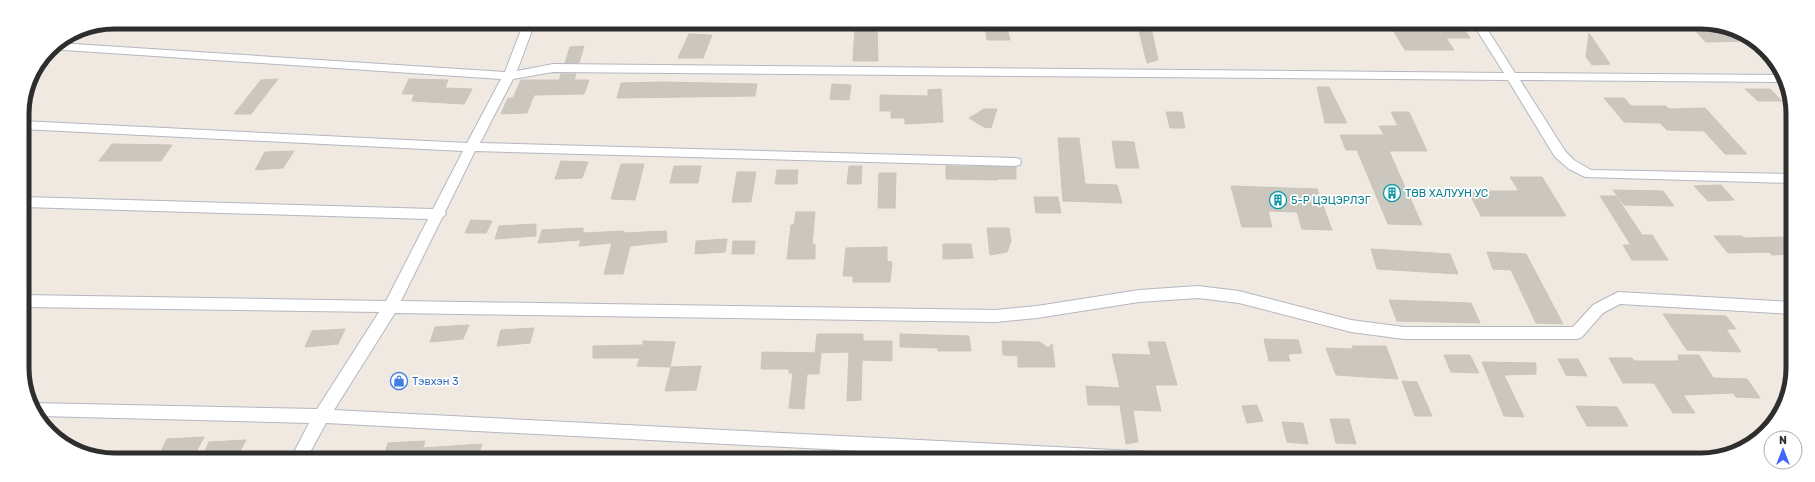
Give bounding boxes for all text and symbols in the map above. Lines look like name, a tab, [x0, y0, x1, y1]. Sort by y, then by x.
building icon: ТӨВ ХАЛУУН УС	[1382, 183, 1402, 203]
place label: ТӨВ ХАЛУУН УС	[1405, 187, 1488, 200]
building icon: 5-Р ЦЭЦЭРЛЭГ	[1268, 190, 1288, 210]
place label: 5-Р ЦЭЦЭРЛЭГ	[1291, 194, 1371, 207]
shop icon: Тэвхэн 3	[389, 371, 409, 391]
place label: Тэвхэн 3	[412, 375, 459, 388]
north arrow	[1763, 430, 1803, 470]
text: N	[1779, 434, 1787, 447]

